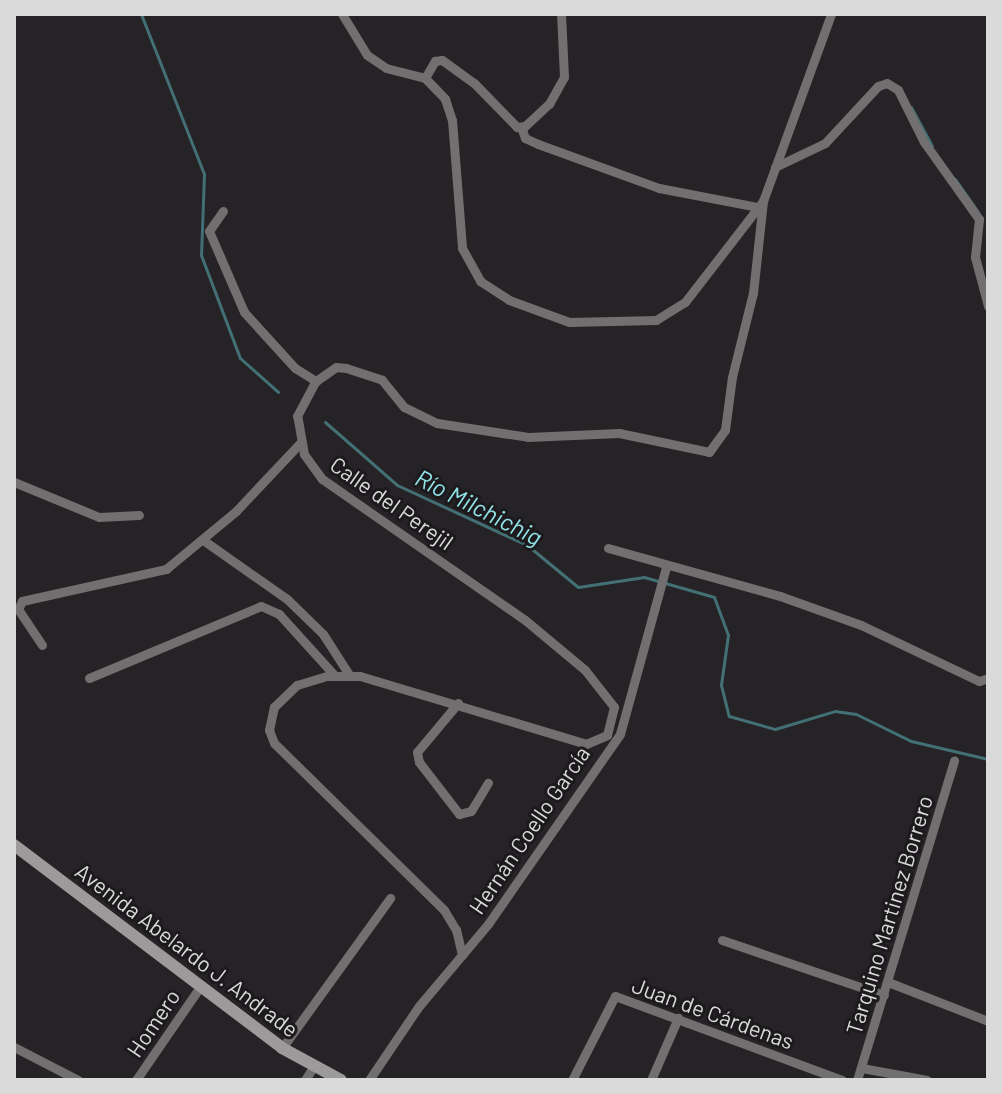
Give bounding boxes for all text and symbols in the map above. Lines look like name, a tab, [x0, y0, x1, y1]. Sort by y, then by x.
street label: Calle del Perejil	[325, 451, 459, 555]
water label: Río Milchichig	[411, 463, 547, 551]
street label: Hernán Coello García	[463, 741, 595, 919]
street label: Tarquino Martinez Borrero	[840, 792, 938, 1038]
street label: Avenida Abelardo J. Andrade	[70, 858, 304, 1042]
street label: Juan de Cárdenas	[629, 972, 797, 1054]
street label: Homero	[121, 984, 185, 1062]

